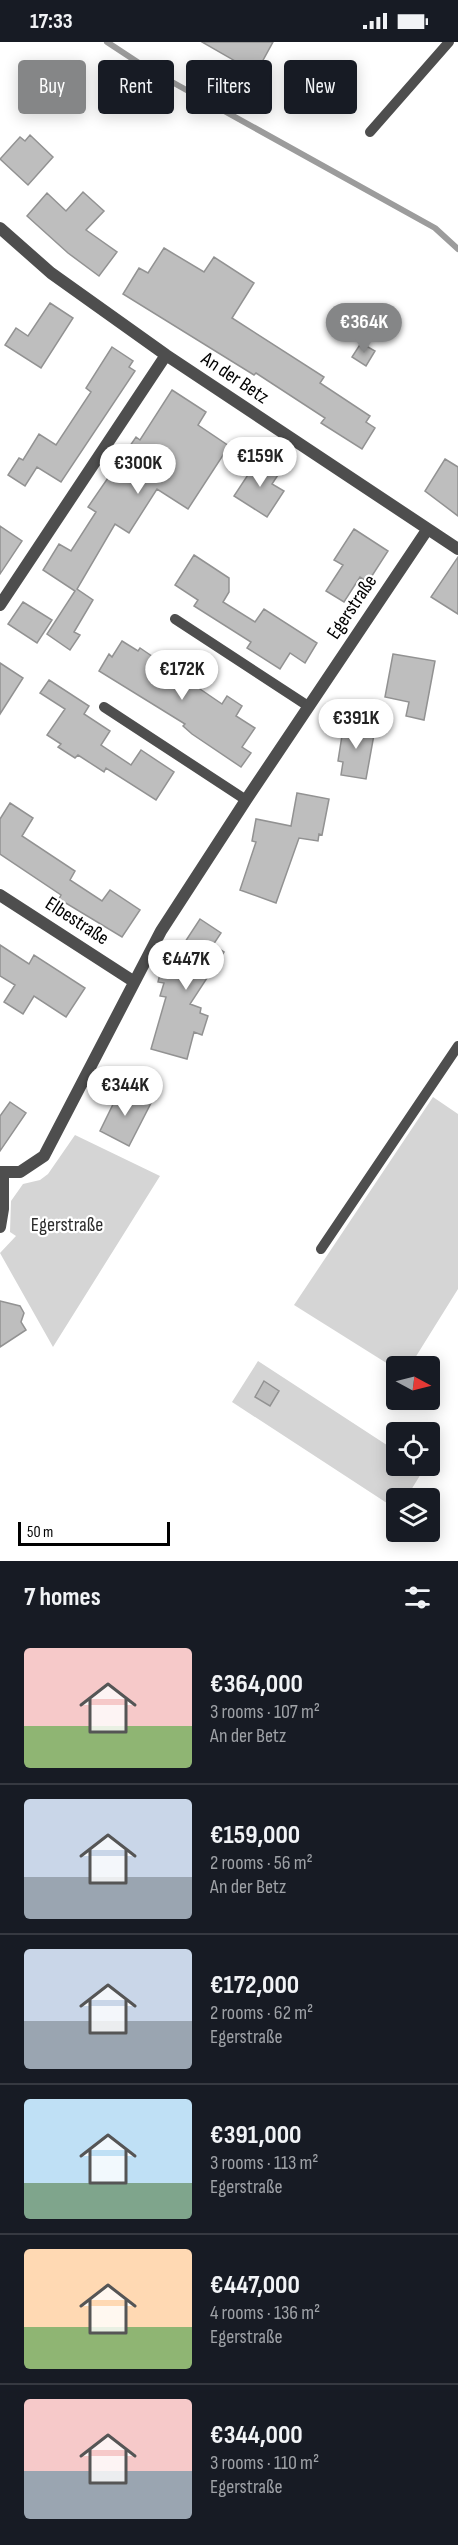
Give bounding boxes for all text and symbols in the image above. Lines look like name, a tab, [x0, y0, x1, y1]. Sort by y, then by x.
text: 17:33	[30, 8, 73, 35]
chip: Buy	[18, 60, 86, 114]
chip: Rent	[98, 60, 174, 114]
chip: Filters	[186, 60, 272, 114]
chip: New	[284, 60, 357, 114]
pin: €364K	[322, 303, 406, 354]
text: €364K	[340, 310, 388, 334]
street label: An der Betz	[196, 346, 273, 409]
pin: €159K	[218, 437, 302, 488]
pin: €300K	[96, 444, 180, 495]
text: €159K	[237, 444, 283, 468]
text: €300K	[114, 451, 162, 475]
street label: Egerstraße	[322, 570, 382, 644]
pin: €172K	[140, 650, 224, 701]
text: €172K	[159, 657, 205, 681]
pin: €391K	[314, 699, 398, 750]
text: €391K	[333, 706, 379, 730]
street label: Elbestraße	[41, 892, 113, 950]
pin: €447K	[144, 940, 228, 991]
text: €447K	[162, 947, 210, 971]
pin: €344K	[83, 1066, 167, 1117]
text: €344K	[101, 1073, 149, 1097]
park label: Egerstraße	[31, 1213, 103, 1237]
north arrow	[386, 1356, 440, 1410]
map controls	[386, 1356, 440, 1542]
button: locate	[386, 1422, 440, 1476]
button: layers	[386, 1488, 440, 1542]
scale bar	[18, 1519, 170, 1546]
text: 50 m	[27, 1523, 53, 1542]
icon: filters	[401, 1581, 434, 1614]
text: 7 homes	[24, 1582, 101, 1613]
text: €364,000	[210, 1669, 303, 1700]
icon: home	[72, 1672, 144, 1744]
text: 3 rooms · 107 m²	[210, 1700, 320, 1724]
text: An der Betz	[210, 1724, 286, 1748]
text: €159,000	[210, 1820, 300, 1851]
icon: home	[72, 1823, 144, 1895]
text: 2 rooms · 56 m²	[210, 1851, 313, 1875]
text: An der Betz	[210, 1875, 286, 1899]
text: €172,000	[210, 1970, 299, 2001]
icon: home	[72, 1973, 144, 2045]
text: 2 rooms · 62 m²	[210, 2001, 313, 2025]
text: Egerstraße	[210, 2025, 282, 2049]
text: €391,000	[210, 2120, 301, 2151]
icon: home	[72, 2123, 144, 2195]
text: 3 rooms · 113 m²	[210, 2151, 319, 2175]
text: Egerstraße	[210, 2175, 282, 2199]
text: €447,000	[210, 2270, 300, 2301]
icon: home	[72, 2273, 144, 2345]
text: 4 rooms · 136 m²	[210, 2301, 320, 2325]
text: Egerstraße	[210, 2325, 282, 2349]
text: €344,000	[210, 2420, 303, 2451]
icon: home	[72, 2423, 144, 2495]
text: 3 rooms · 110 m²	[210, 2451, 319, 2475]
text: Egerstraße	[210, 2475, 282, 2499]

